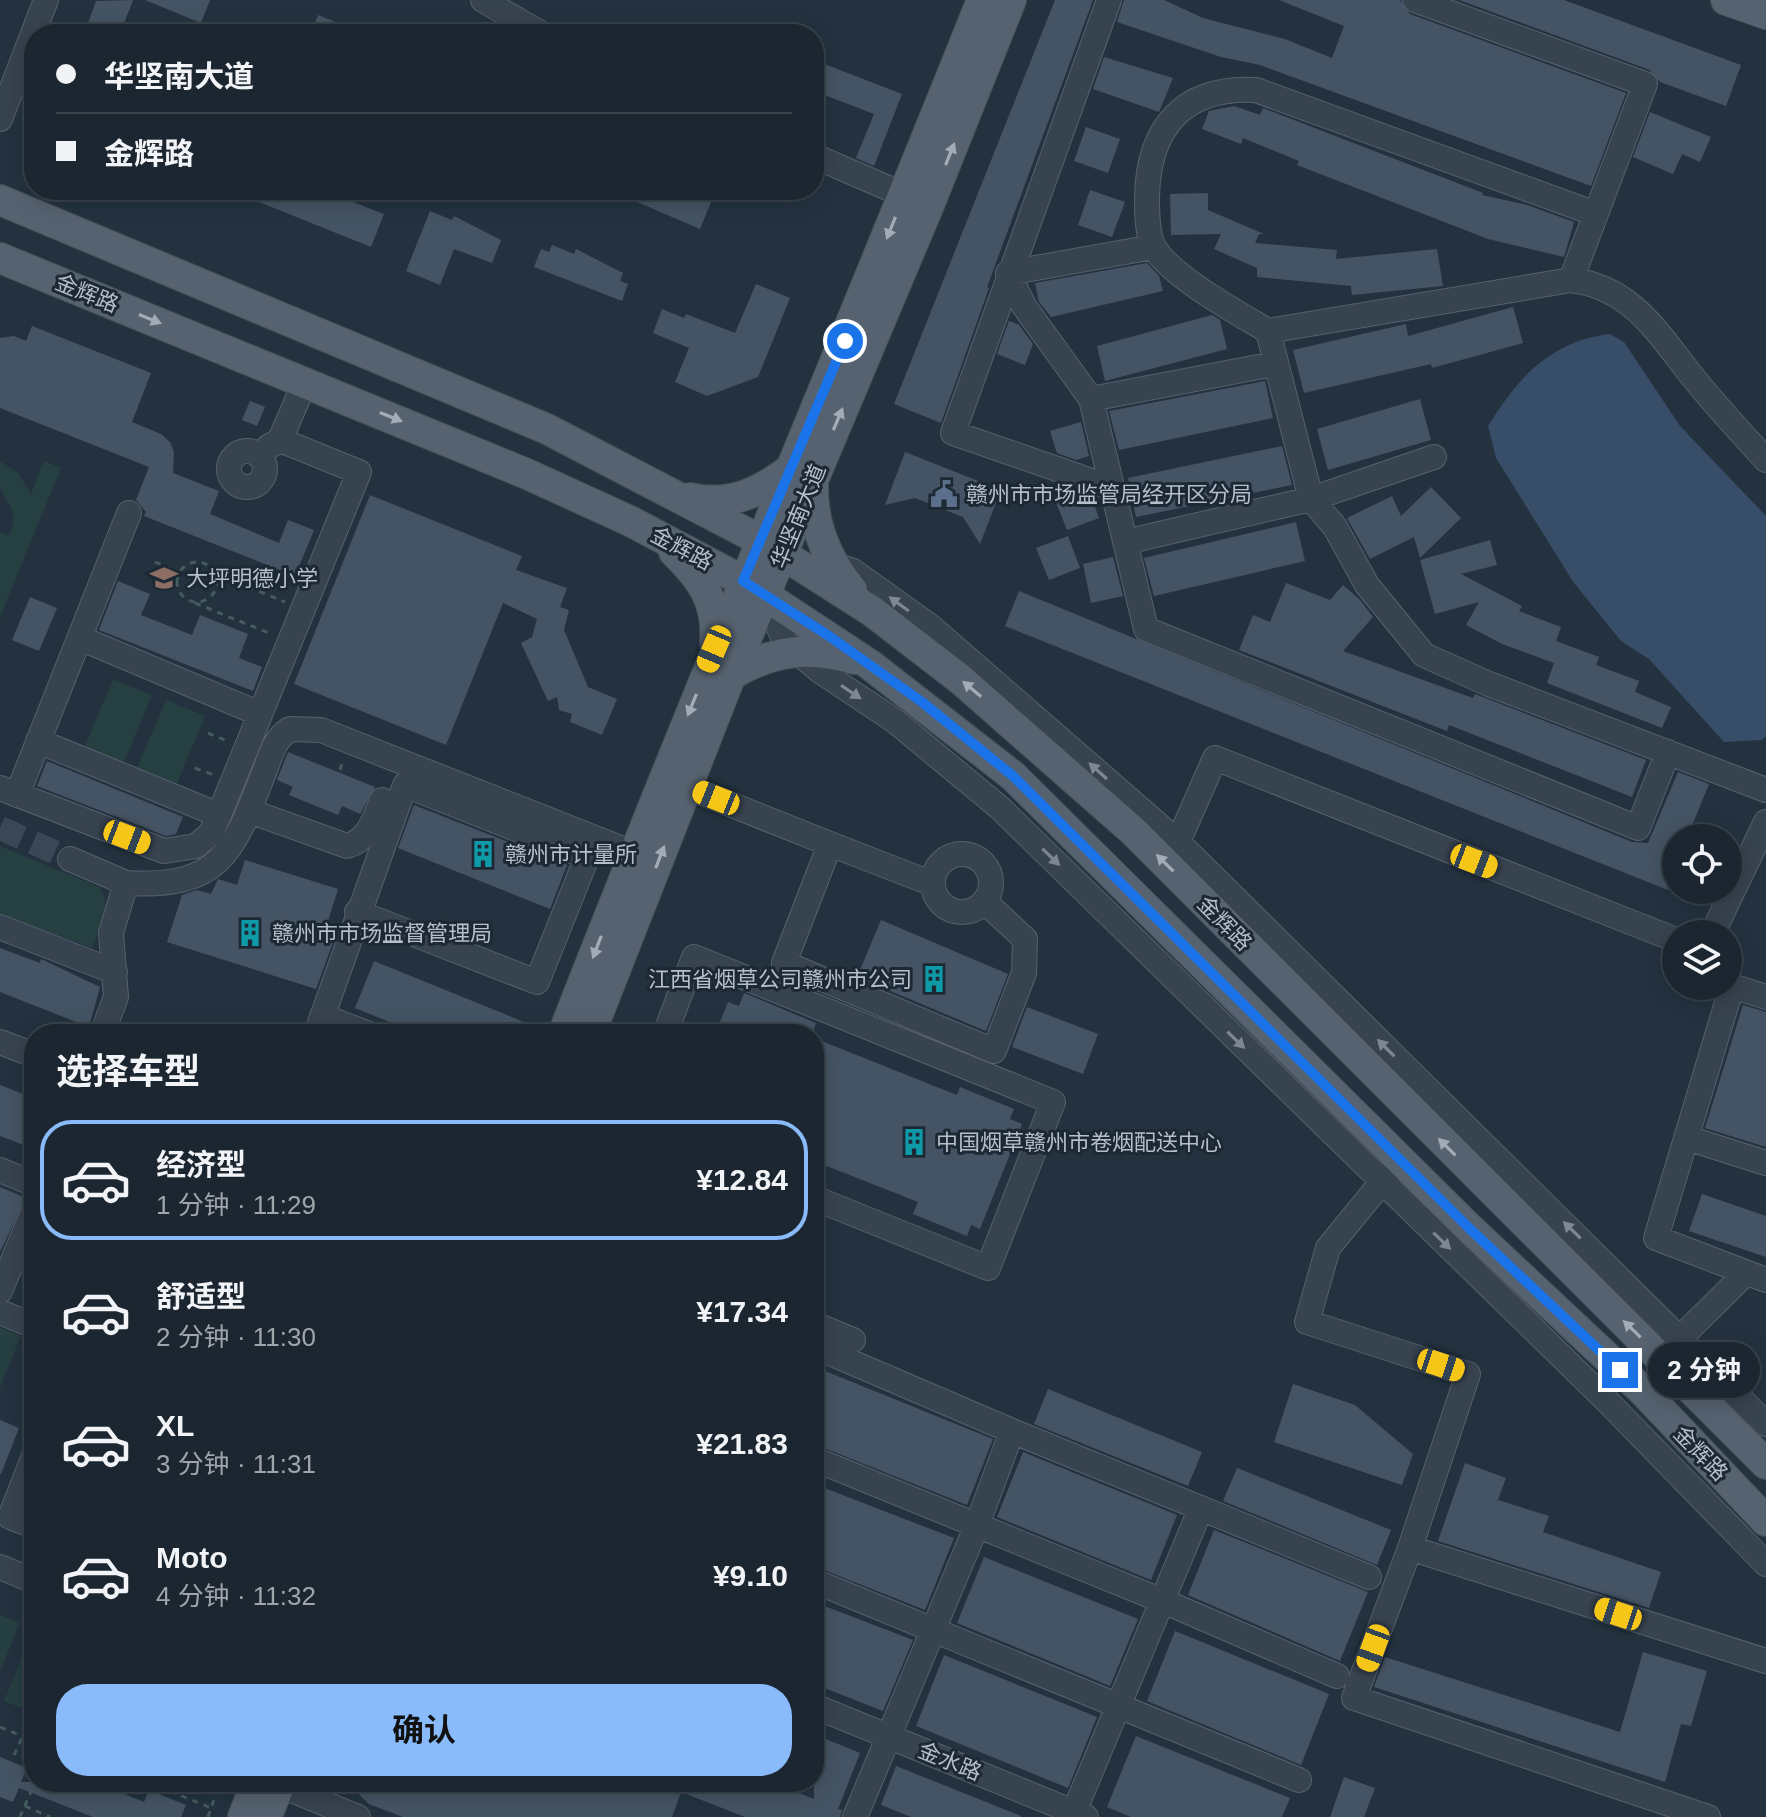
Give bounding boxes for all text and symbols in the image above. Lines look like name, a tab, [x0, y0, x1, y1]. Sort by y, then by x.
text: 华坚南大道	[104, 60, 254, 93]
text: 金辉路	[104, 137, 194, 170]
one-way arrow	[943, 142, 956, 166]
one-way arrow	[884, 216, 897, 240]
street label: 金辉路	[52, 270, 122, 317]
one-way arrow	[138, 313, 162, 326]
route start	[827, 323, 863, 359]
one-way arrow	[832, 407, 845, 431]
one-way arrow	[379, 411, 403, 424]
street label: 华坚南大道	[766, 461, 831, 572]
public building icon: 赣州市市场监管局经开区分局	[929, 479, 959, 509]
place label: 赣州市市场监管局经开区分局	[966, 482, 1252, 507]
street label: 金辉路	[647, 522, 717, 575]
school or university icon: 大坪明德小学	[149, 563, 179, 593]
place label: 大坪明德小学	[186, 566, 318, 591]
one-way arrow	[888, 596, 910, 612]
car	[694, 622, 734, 676]
one-way arrow	[962, 681, 982, 698]
one-way arrow	[840, 684, 862, 698]
one-way arrow	[685, 693, 698, 717]
one-way arrow	[1088, 763, 1108, 780]
car	[689, 778, 743, 818]
car	[100, 817, 154, 857]
map controls	[1662, 824, 1742, 1000]
button: locate	[1662, 824, 1742, 904]
building icon: 赣州市计量所	[468, 839, 498, 869]
car	[1447, 841, 1501, 881]
place label: 赣州市计量所	[505, 842, 637, 867]
one-way arrow	[654, 845, 667, 869]
one-way arrow	[1041, 847, 1060, 866]
one-way arrow	[1156, 854, 1175, 873]
street label: 金辉路	[1192, 891, 1257, 956]
building icon: 赣州市市场监督管理局	[235, 918, 265, 948]
button: layers	[1662, 920, 1742, 1000]
place label: 赣州市市场监督管理局	[272, 921, 492, 946]
one-way arrow	[590, 935, 603, 959]
building icon: 江西省烟草公司赣州市公司	[919, 964, 949, 994]
place label: 江西省烟草公司赣州市公司	[648, 967, 912, 992]
one-way arrow	[1226, 1030, 1245, 1049]
one-way arrow	[1377, 1040, 1396, 1058]
text: 选择车型	[56, 1051, 200, 1092]
building icon: 中国烟草赣州市卷烟配送中心	[899, 1127, 929, 1157]
place label: 中国烟草赣州市卷烟配送中心	[936, 1130, 1222, 1155]
one-way arrow	[1438, 1138, 1456, 1157]
icon: car	[60, 1144, 132, 1216]
text: 经济型	[156, 1148, 246, 1181]
text: ¥12.84	[696, 1163, 788, 1196]
text: 1 分钟 · 11:29	[156, 1190, 316, 1220]
one-way arrow	[1563, 1221, 1582, 1240]
one-way arrow	[1432, 1231, 1451, 1250]
icon: car	[60, 1276, 132, 1348]
text: 舒适型	[156, 1280, 246, 1313]
text: ¥17.34	[696, 1295, 788, 1328]
one-way arrow	[1623, 1320, 1642, 1339]
text: 2 分钟 · 11:30	[156, 1322, 316, 1352]
callout: 2 分钟	[1648, 1342, 1760, 1398]
car	[1414, 1346, 1468, 1384]
route end	[1602, 1352, 1638, 1388]
text: 2 分钟	[1667, 1355, 1741, 1385]
icon: car	[60, 1408, 132, 1480]
text: XL	[156, 1409, 194, 1442]
street label: 金辉路	[1669, 1421, 1733, 1486]
text: ¥21.83	[696, 1427, 788, 1460]
text: 3 分钟 · 11:31	[156, 1449, 316, 1479]
icon: car	[60, 1540, 132, 1612]
text: Moto	[156, 1541, 228, 1574]
text: ¥9.10	[713, 1559, 788, 1592]
text: 4 分钟 · 11:32	[156, 1581, 316, 1611]
car	[1591, 1595, 1645, 1633]
car	[1354, 1621, 1392, 1675]
button: 确认	[56, 1684, 792, 1776]
street label: 金水路	[915, 1738, 985, 1785]

